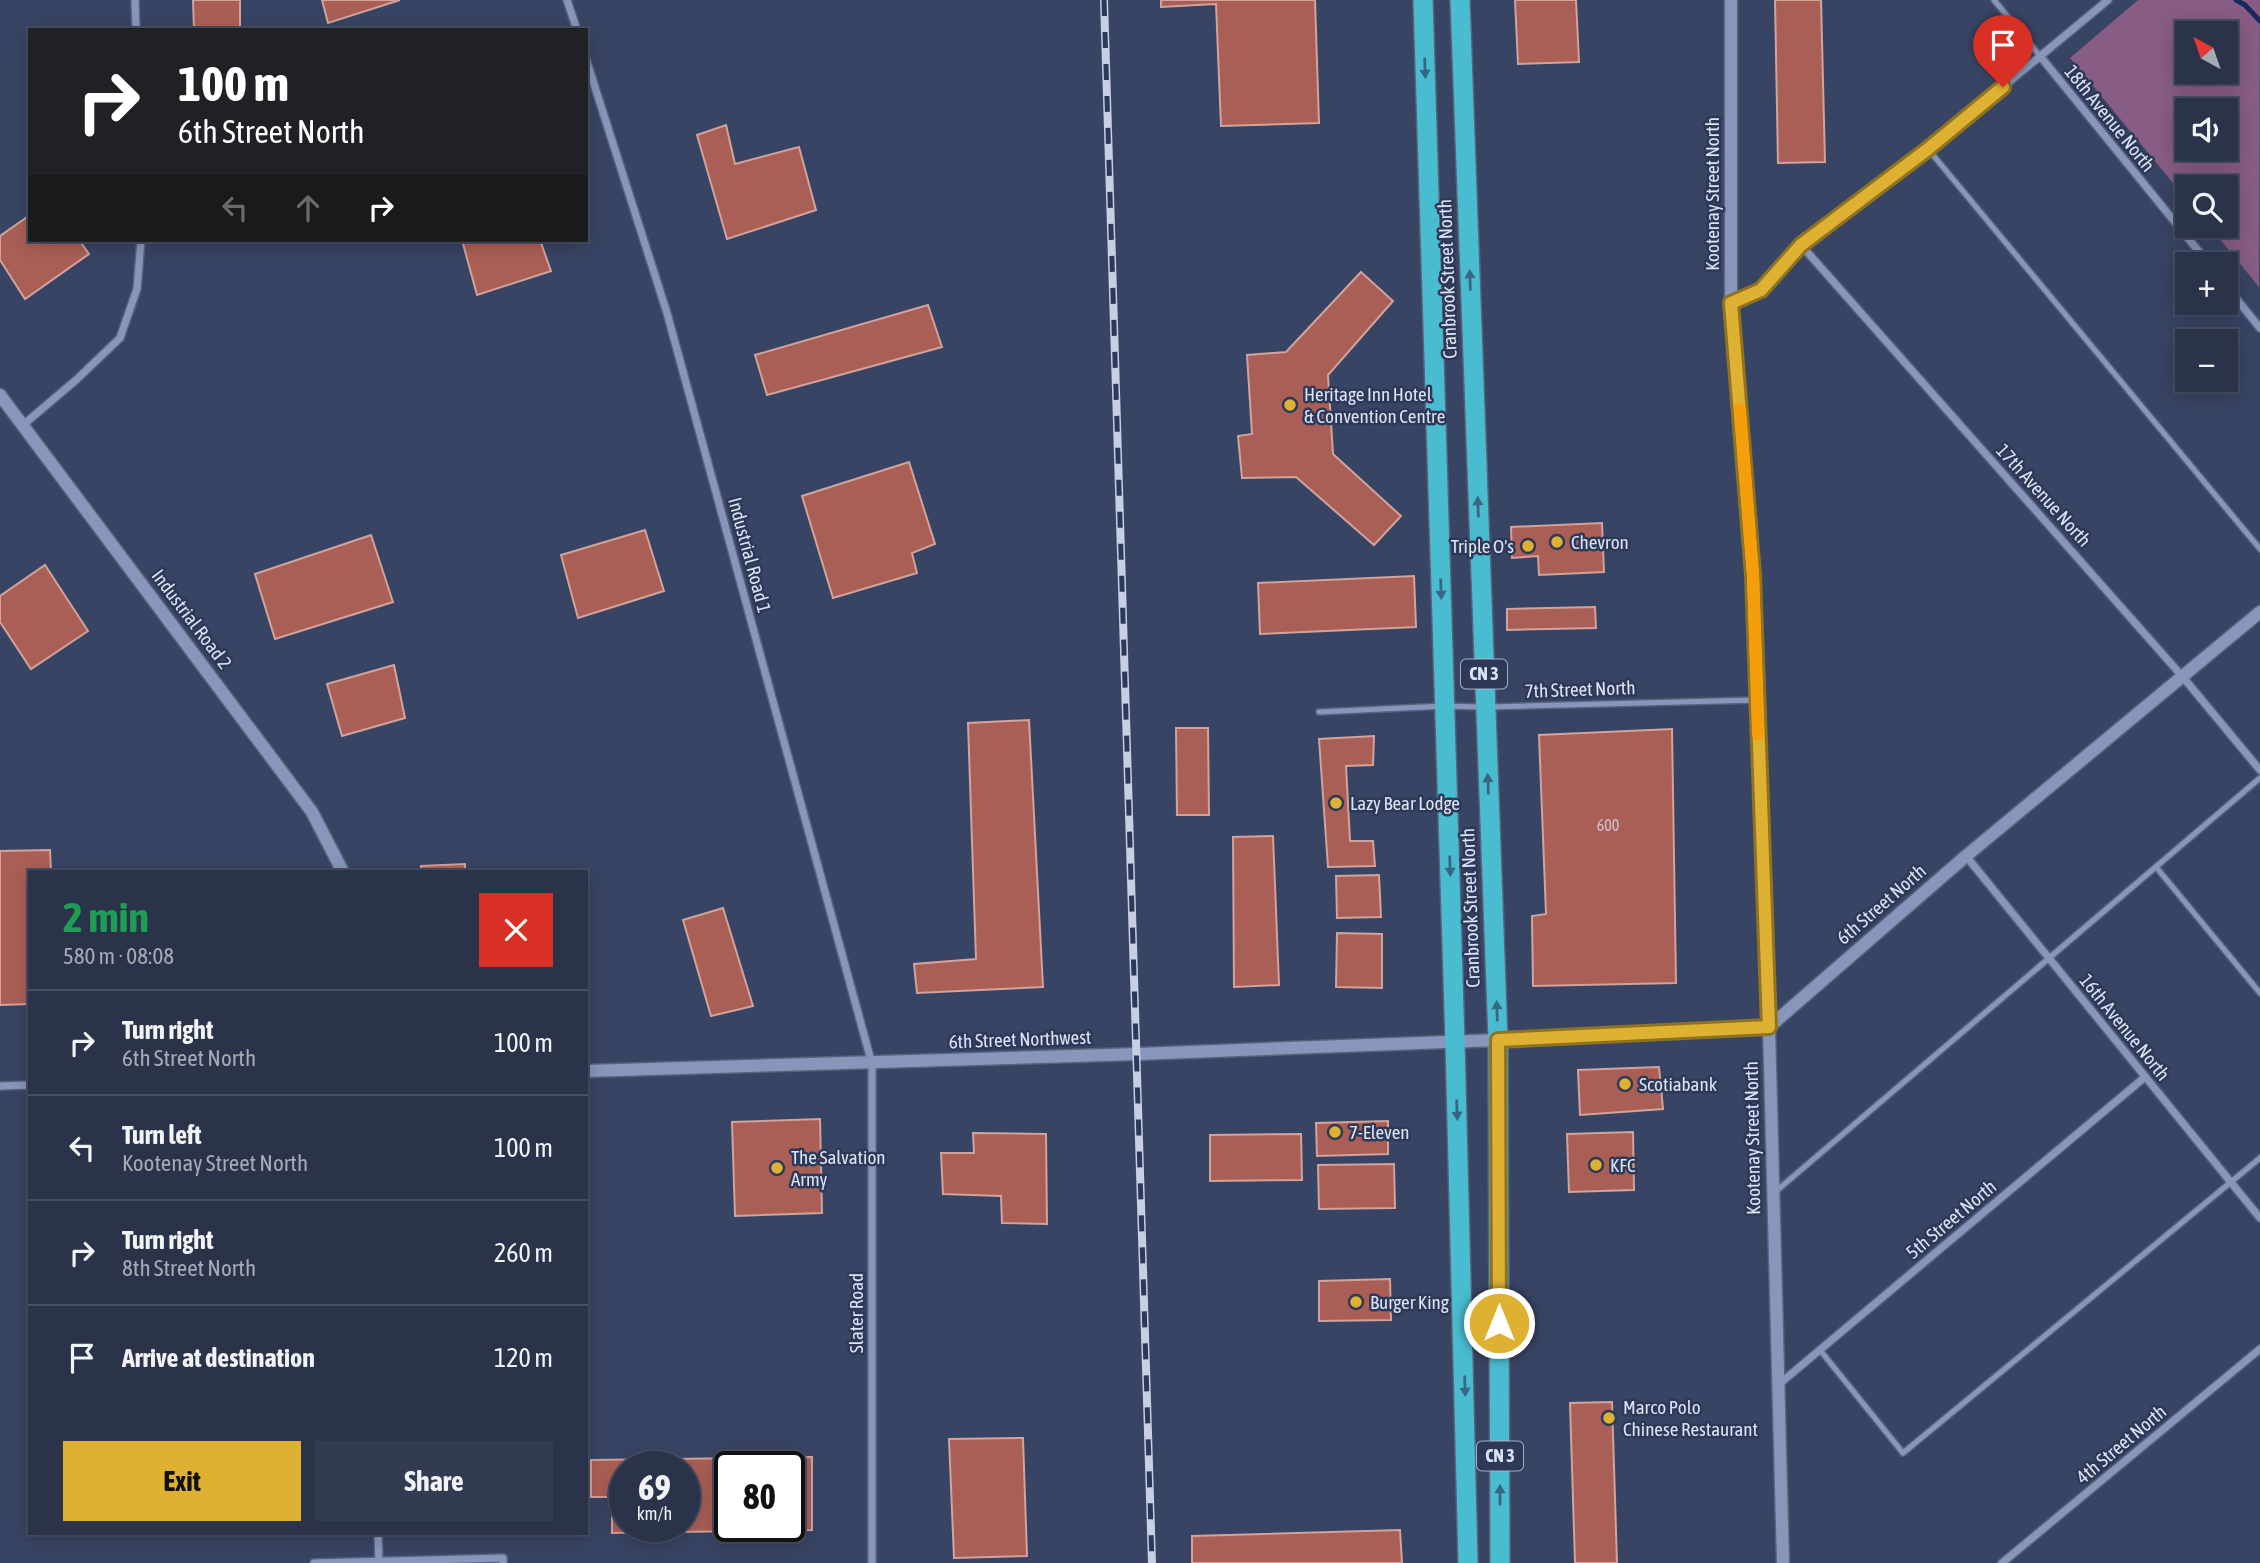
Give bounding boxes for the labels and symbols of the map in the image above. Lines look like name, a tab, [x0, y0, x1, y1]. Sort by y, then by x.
pin	[1973, 15, 2033, 87]
north arrow	[2175, 21, 2238, 84]
one-way arrow	[1419, 57, 1431, 79]
street label: 18th Avenue North	[2060, 60, 2160, 176]
street label: Kootenay Street North	[1701, 117, 1723, 271]
street label: Cranbrook Street North	[1433, 199, 1461, 359]
one-way arrow	[1464, 269, 1475, 291]
place label: Heritage Inn Hotel & Convention Centre	[1304, 383, 1445, 427]
marker: Heritage Inn Hotel & Convention Centre	[1282, 397, 1298, 413]
street label: 17th Avenue North	[1992, 439, 2096, 551]
street label: Industrial Road 1	[724, 495, 776, 615]
one-way arrow	[1473, 496, 1484, 518]
place label: Chevron	[1571, 531, 1629, 553]
marker: Chevron	[1549, 534, 1565, 550]
place label: Triple O's	[1451, 535, 1514, 557]
marker: Triple O's	[1520, 538, 1536, 554]
street label: Industrial Road 2	[148, 565, 236, 673]
one-way arrow	[1435, 579, 1447, 601]
road number: CN 3	[1461, 660, 1507, 688]
street label: 7th Street North	[1524, 676, 1636, 702]
one-way arrow	[1483, 772, 1494, 794]
place label: Lazy Bear Lodge	[1350, 792, 1460, 814]
marker: Lazy Bear Lodge	[1328, 795, 1344, 811]
house number: 600	[1597, 816, 1619, 834]
street label: Cranbrook Street North	[1456, 828, 1484, 988]
one-way arrow	[1444, 855, 1455, 877]
street label: 6th Street North	[1832, 859, 1930, 949]
street label: 16th Avenue North	[2075, 969, 2175, 1085]
one-way arrow	[1491, 1000, 1502, 1022]
street label: 6th Street Northwest	[948, 1026, 1092, 1052]
street label: Kootenay Street North	[1740, 1061, 1764, 1215]
place label: Scotiabank	[1639, 1073, 1718, 1095]
marker: Scotiabank	[1617, 1076, 1633, 1092]
one-way arrow	[1452, 1099, 1463, 1121]
place label: 7-Eleven	[1349, 1121, 1410, 1143]
marker: 7-Eleven	[1327, 1124, 1343, 1140]
place label: The Salvation Army	[791, 1146, 886, 1190]
place label: KFC	[1610, 1154, 1636, 1176]
marker: KFC	[1588, 1157, 1604, 1173]
marker: The Salvation Army	[769, 1160, 785, 1176]
street label: 5th Street North	[1902, 1175, 2000, 1263]
street label: Slater Road	[845, 1273, 867, 1353]
position arrow	[1462, 1286, 1536, 1360]
place label: Burger King	[1370, 1291, 1450, 1313]
marker: Burger King	[1348, 1294, 1364, 1310]
one-way arrow	[1459, 1376, 1470, 1398]
place label: Marco Polo Chinese Restaurant	[1623, 1396, 1758, 1440]
street label: 4th Street North	[2072, 1400, 2170, 1488]
marker: Marco Polo Chinese Restaurant	[1601, 1410, 1617, 1426]
road number: CN 3	[1477, 1442, 1523, 1470]
speed limit sign: 80	[714, 1451, 805, 1542]
one-way arrow	[1494, 1484, 1506, 1506]

